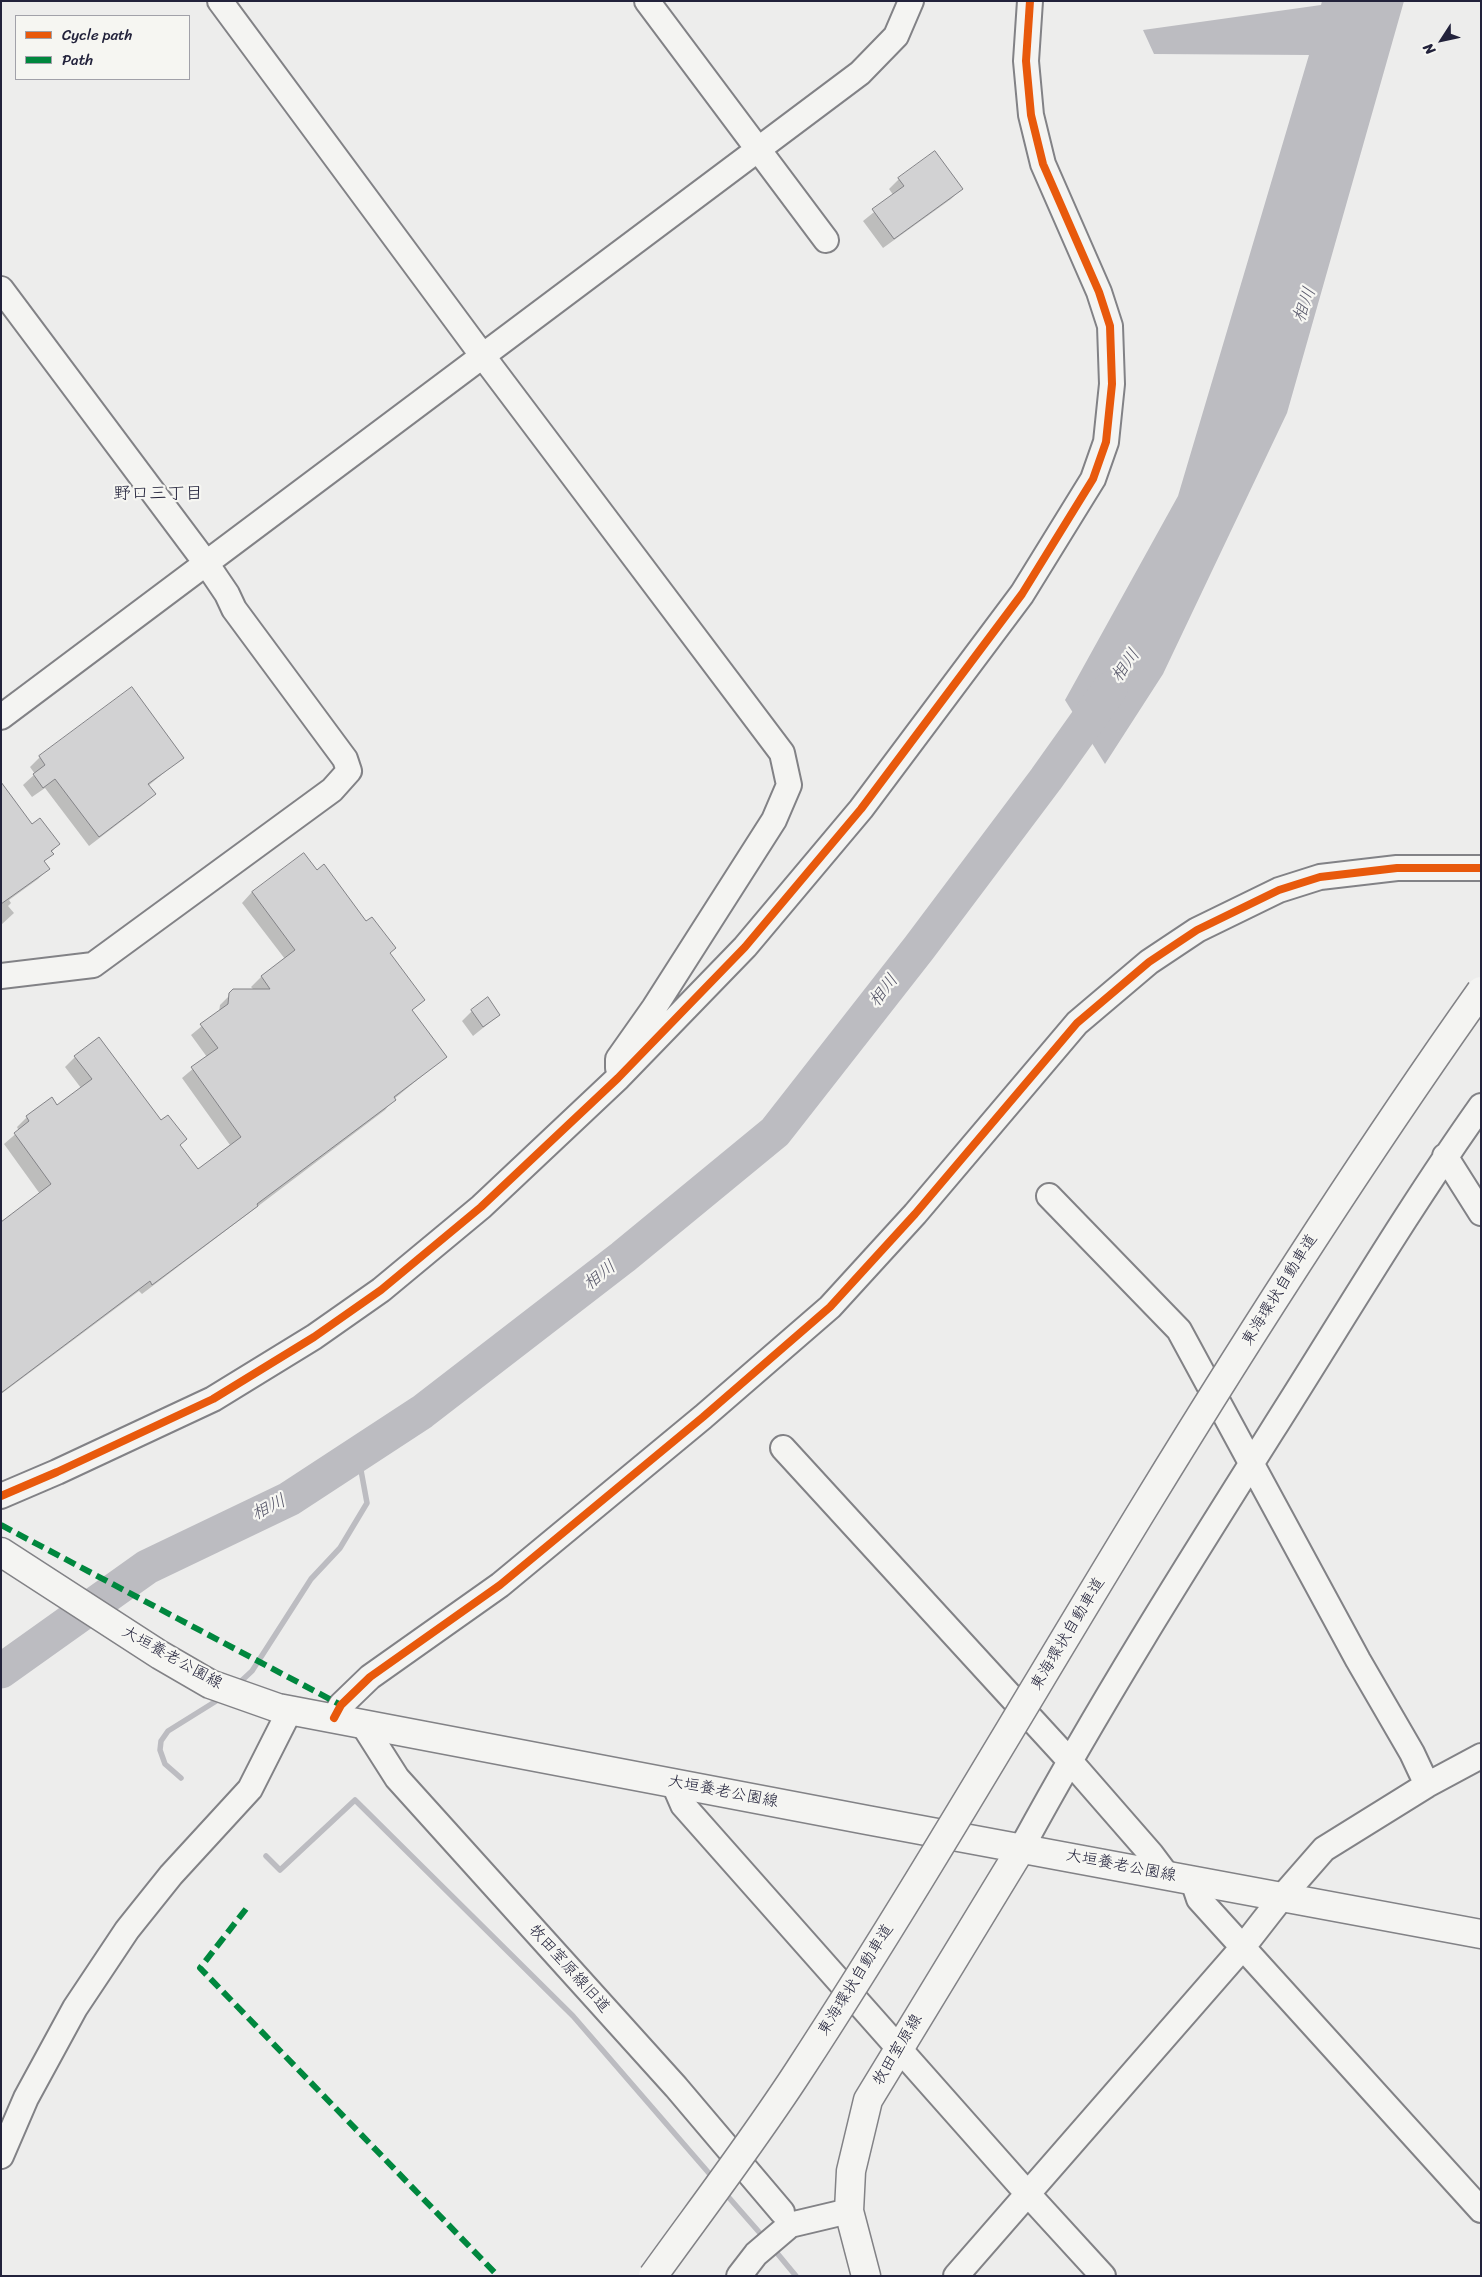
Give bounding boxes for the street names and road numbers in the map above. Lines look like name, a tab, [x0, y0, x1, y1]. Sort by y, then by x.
street label: 東海環状自動車道	[1238, 1231, 1322, 1349]
street label: 東海環状自動車道	[1027, 1574, 1109, 1694]
street label: 大垣養老公園線	[118, 1622, 226, 1694]
street label: 大垣養老公園線	[666, 1772, 780, 1812]
street label: 大垣養老公園線	[1064, 1846, 1178, 1886]
street label: 牧田室原線旧道	[524, 1921, 614, 2017]
street label: 東海環状自動車道	[814, 1921, 898, 2039]
street label: 牧田室原線	[869, 2011, 927, 2089]

